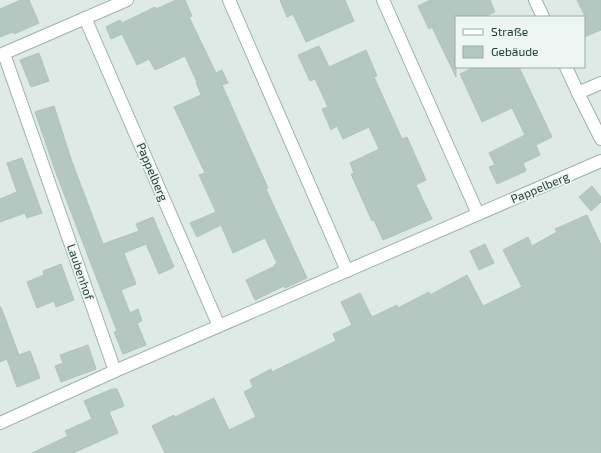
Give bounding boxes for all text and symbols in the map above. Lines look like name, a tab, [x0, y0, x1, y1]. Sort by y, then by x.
legend	[455, 16, 585, 68]
text: Straße	[491, 24, 528, 38]
text: Gebäude	[491, 44, 539, 58]
street label: Pappelberg	[134, 140, 172, 203]
street label: Pappelberg	[508, 168, 571, 206]
street label: Laubenhof	[65, 242, 97, 302]

